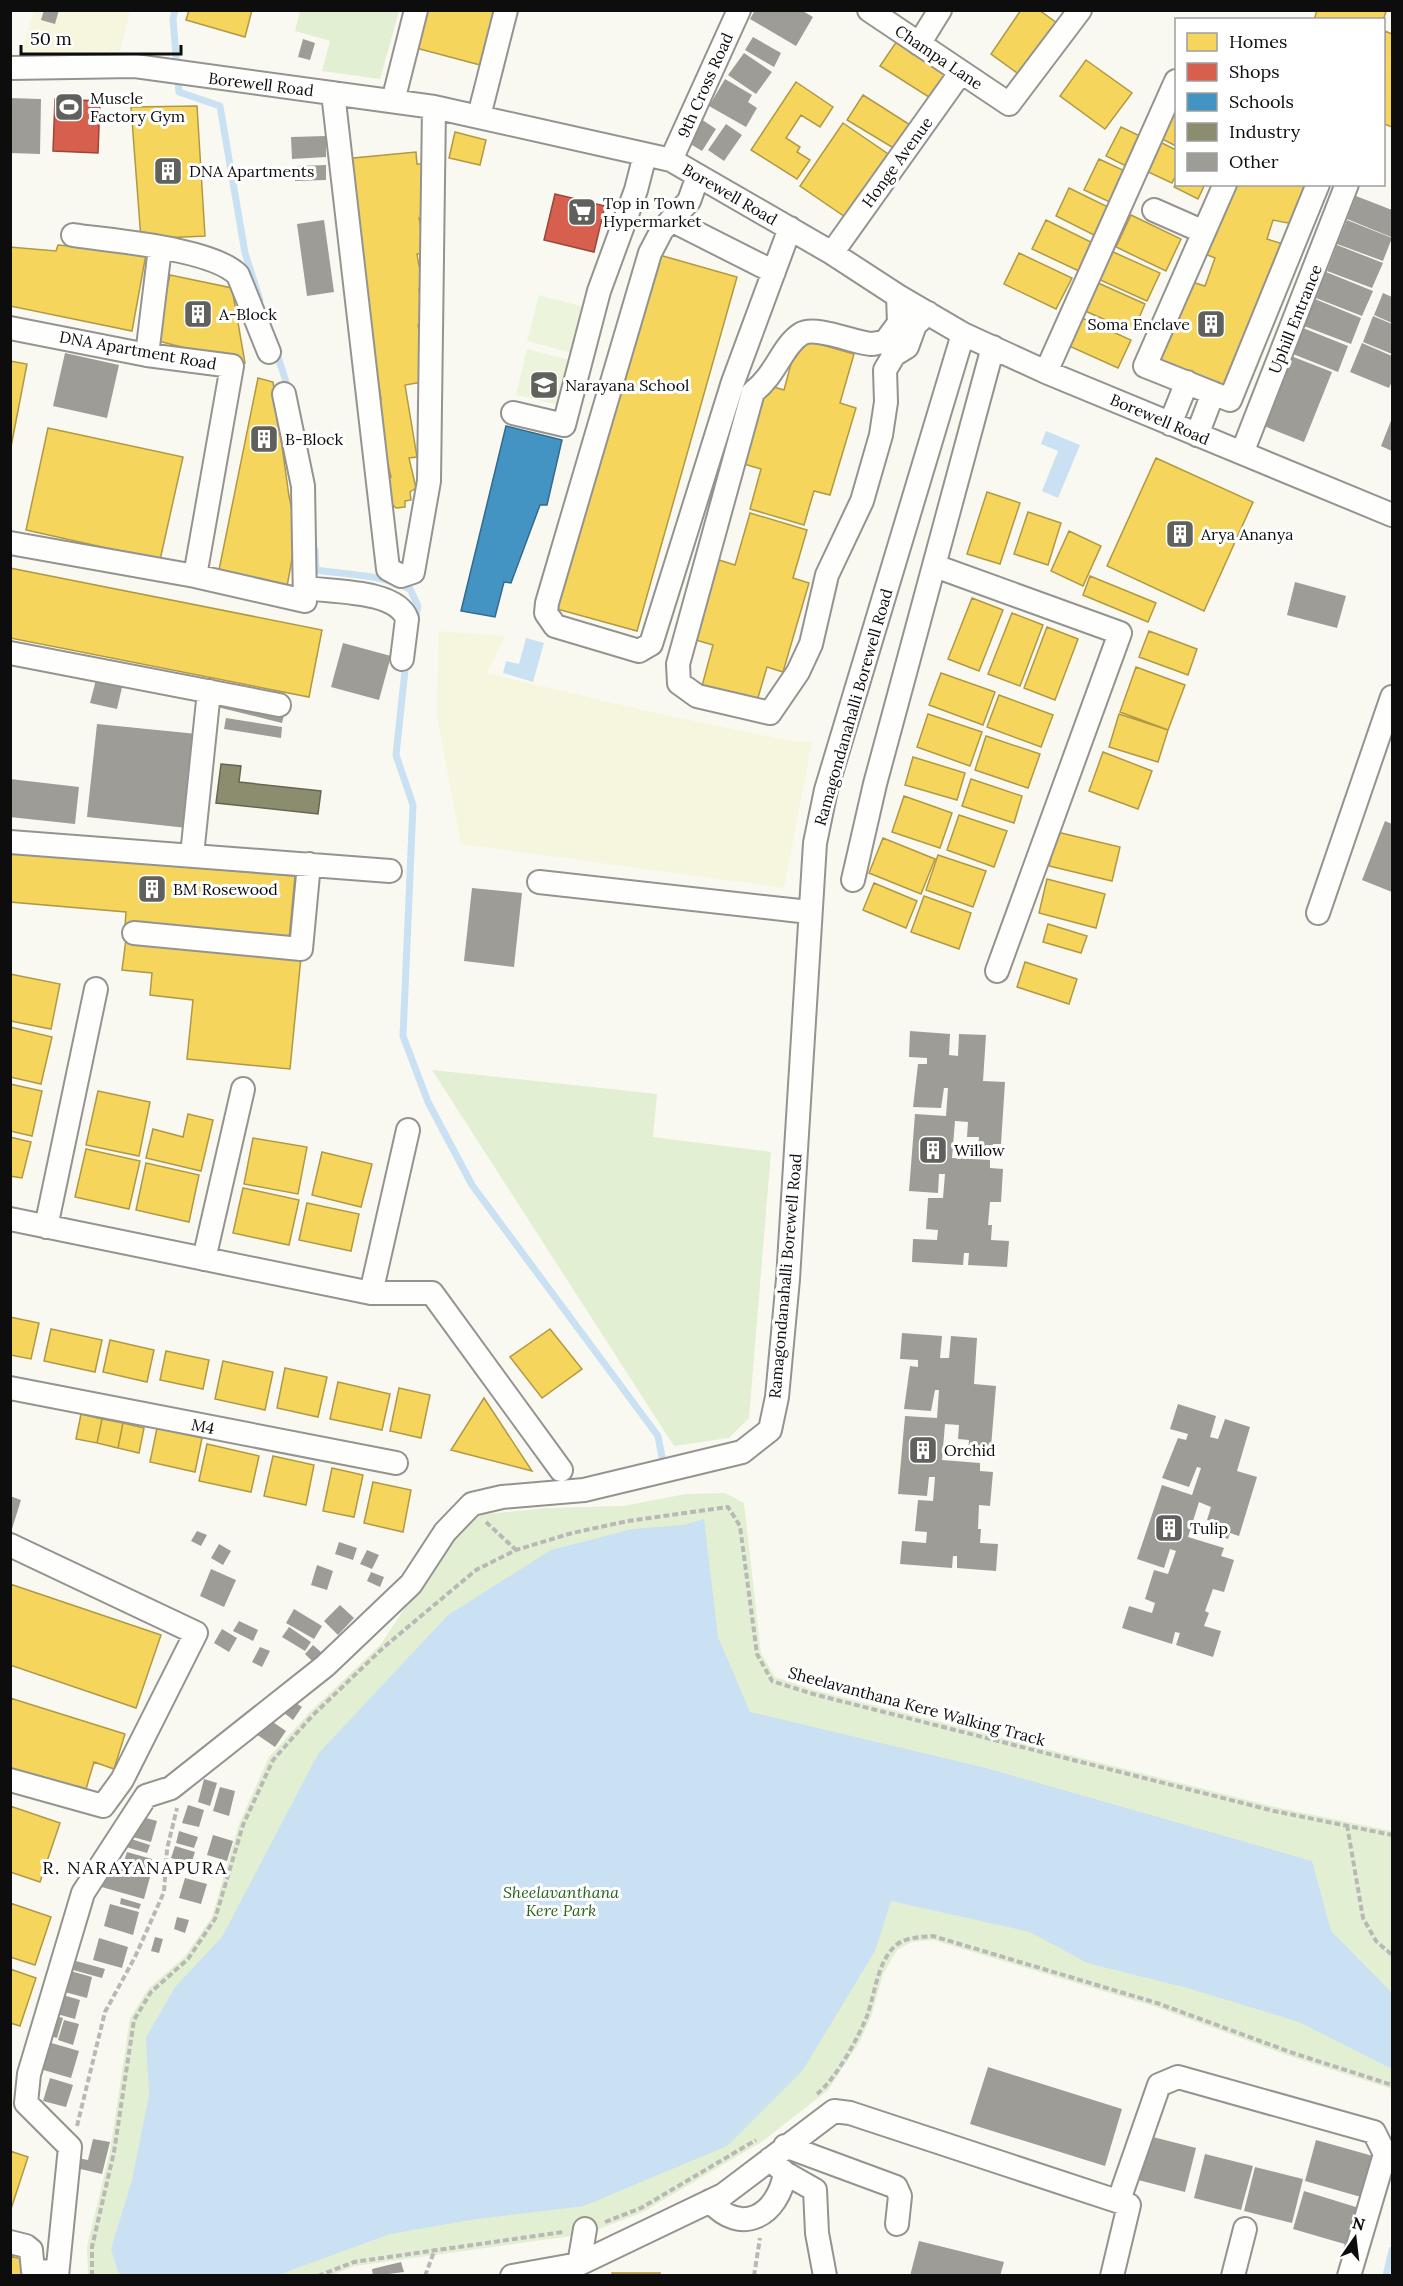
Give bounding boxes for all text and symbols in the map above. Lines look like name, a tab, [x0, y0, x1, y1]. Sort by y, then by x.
scale bar	[21, 18, 182, 56]
legend	[1175, 18, 1385, 186]
street label: Champa Lane	[891, 20, 987, 94]
text: 50 m	[30, 27, 72, 50]
street label: 9th Cross Road	[673, 29, 737, 141]
text: Homes	[1229, 30, 1287, 53]
text: Shops	[1229, 60, 1280, 83]
street label: Borewell Road	[207, 68, 315, 100]
place label: Muscle Factory Gym	[90, 88, 185, 126]
text: Schools	[1229, 90, 1294, 113]
sports icon: Muscle Factory Gym	[53, 91, 85, 123]
street label: Honge Avenue	[857, 113, 937, 211]
text: Industry	[1229, 120, 1301, 143]
text: Other	[1229, 150, 1279, 173]
building icon: DNA Apartments	[152, 155, 184, 187]
street label: Borewell Road	[679, 159, 781, 229]
place label: DNA Apartments	[189, 161, 314, 181]
place label: Top in Town Hypermarket	[603, 193, 702, 231]
supermarket icon: Top in Town Hypermarket	[566, 196, 598, 228]
street label: Uphill Entrance	[1264, 261, 1326, 377]
building icon: A-Block	[182, 298, 214, 330]
place label: A-Block	[218, 304, 277, 324]
building icon: Soma Enclave	[1195, 308, 1227, 340]
place label: Soma Enclave	[1088, 314, 1190, 334]
street label: DNA Apartment Road	[58, 326, 219, 374]
school or university icon: Narayana School	[528, 369, 560, 401]
place label: Narayana School	[565, 375, 689, 395]
street label: Borewell Road	[1107, 389, 1213, 449]
building icon: B-Block	[248, 423, 280, 455]
place label: B-Block	[285, 429, 344, 449]
building icon: Arya Ananya	[1164, 518, 1196, 550]
place label: Arya Ananya	[1200, 524, 1293, 544]
street label: Ramagondanahalli Borewell Road	[810, 586, 897, 828]
building icon: BM Rosewood	[136, 873, 168, 905]
place label: BM Rosewood	[173, 879, 278, 899]
building icon: Willow	[917, 1134, 949, 1166]
place label: Willow	[954, 1140, 1005, 1160]
street label: Ramagondanahalli Borewell Road	[764, 1152, 806, 1399]
street label: M4	[190, 1414, 217, 1438]
building icon: Orchid	[907, 1434, 939, 1466]
place label: Orchid	[944, 1440, 996, 1460]
building icon: Tulip	[1153, 1512, 1185, 1544]
place label: Tulip	[1190, 1518, 1228, 1538]
street label: Sheelavanthana Kere Walking Track	[786, 1662, 1048, 1750]
district label: R. NARAYANAPURA	[42, 1856, 228, 1879]
park label: Sheelavanthana Kere Park	[503, 1882, 619, 1920]
north arrow	[1325, 2208, 1385, 2268]
text: N	[1350, 2212, 1367, 2235]

